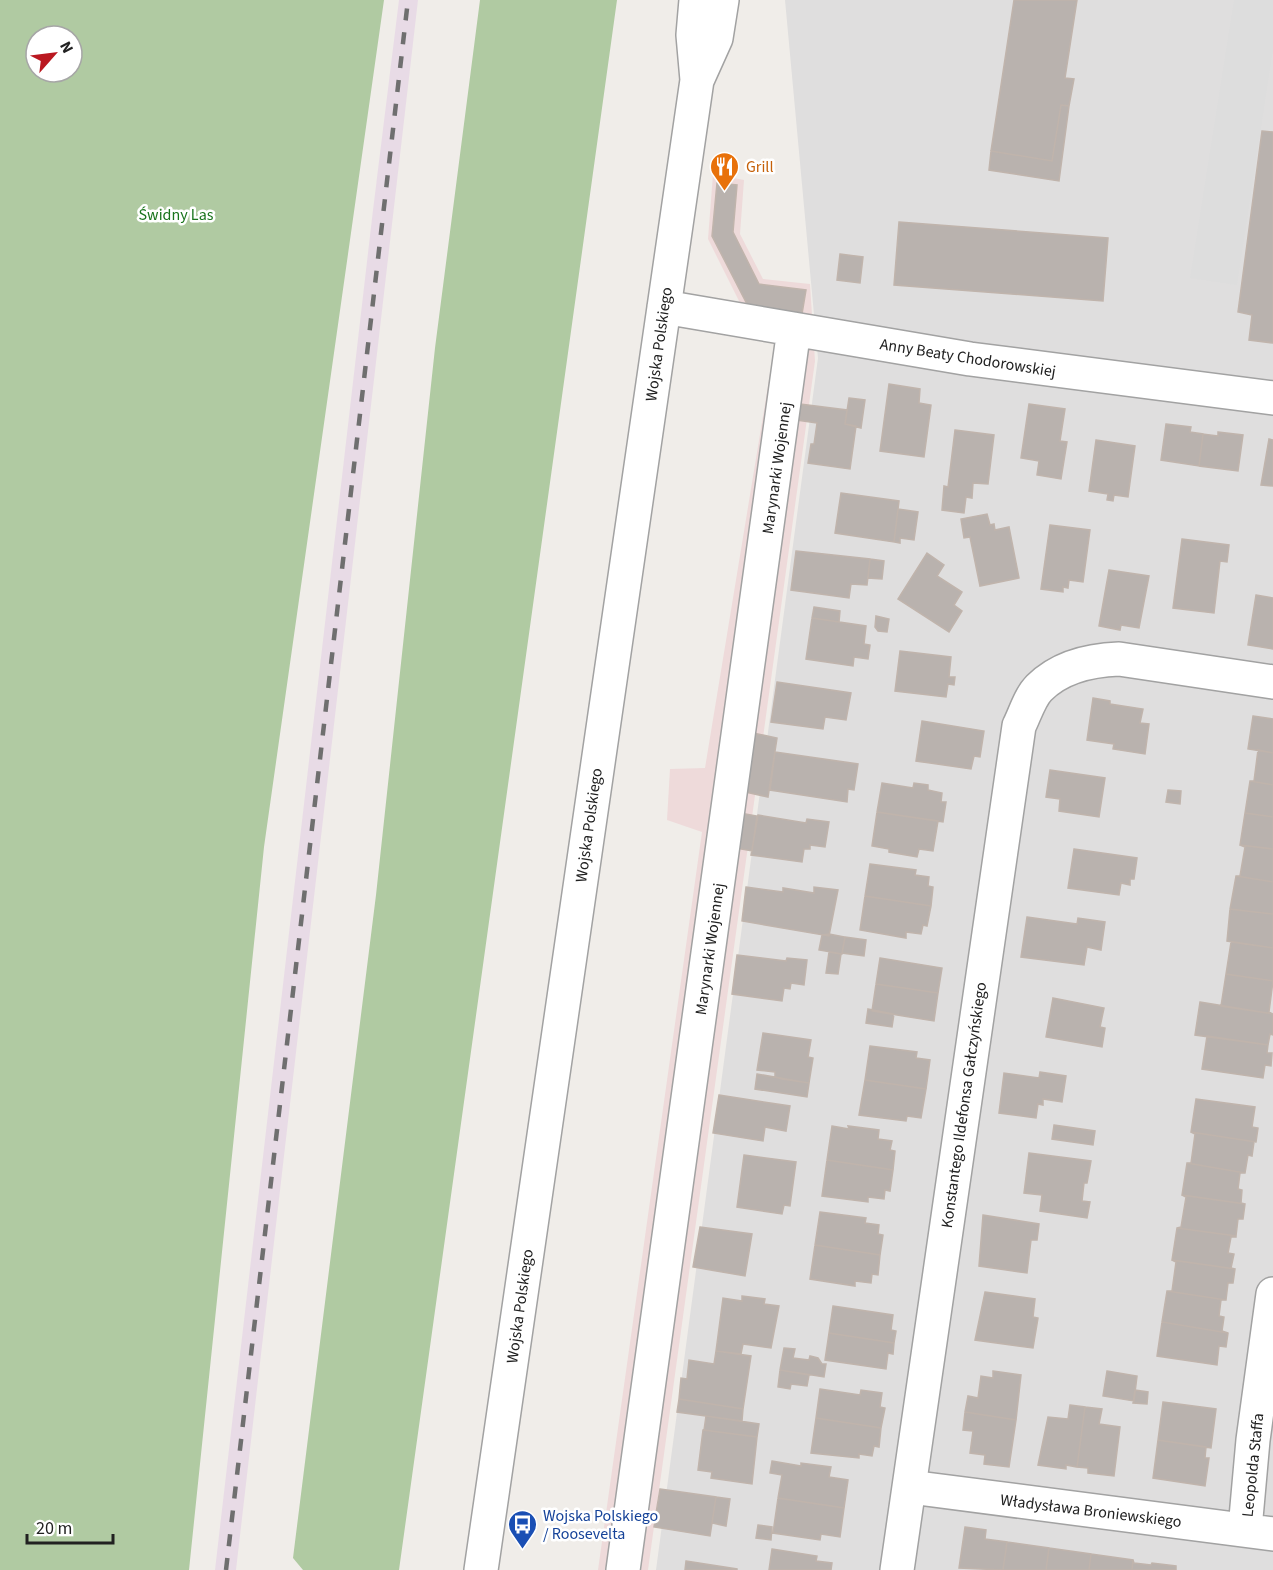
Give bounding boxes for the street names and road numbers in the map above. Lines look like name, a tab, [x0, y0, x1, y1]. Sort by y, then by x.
street label: Wojska Polskiego	[640, 286, 678, 403]
street label: Anny Beaty Chodorowskiej	[878, 333, 1057, 383]
street label: Marynarki Wojennej	[757, 401, 797, 536]
street label: Wojska Polskiego	[570, 767, 608, 884]
street label: Marynarki Wojennej	[690, 882, 730, 1017]
street label: Konstantego Ildefonsa Gałczyńskiego	[936, 981, 992, 1230]
street label: Wojska Polskiego	[501, 1248, 539, 1365]
street label: Leopolda Staffa	[1237, 1412, 1269, 1518]
street label: Władysława Broniewskiego	[999, 1489, 1183, 1533]

